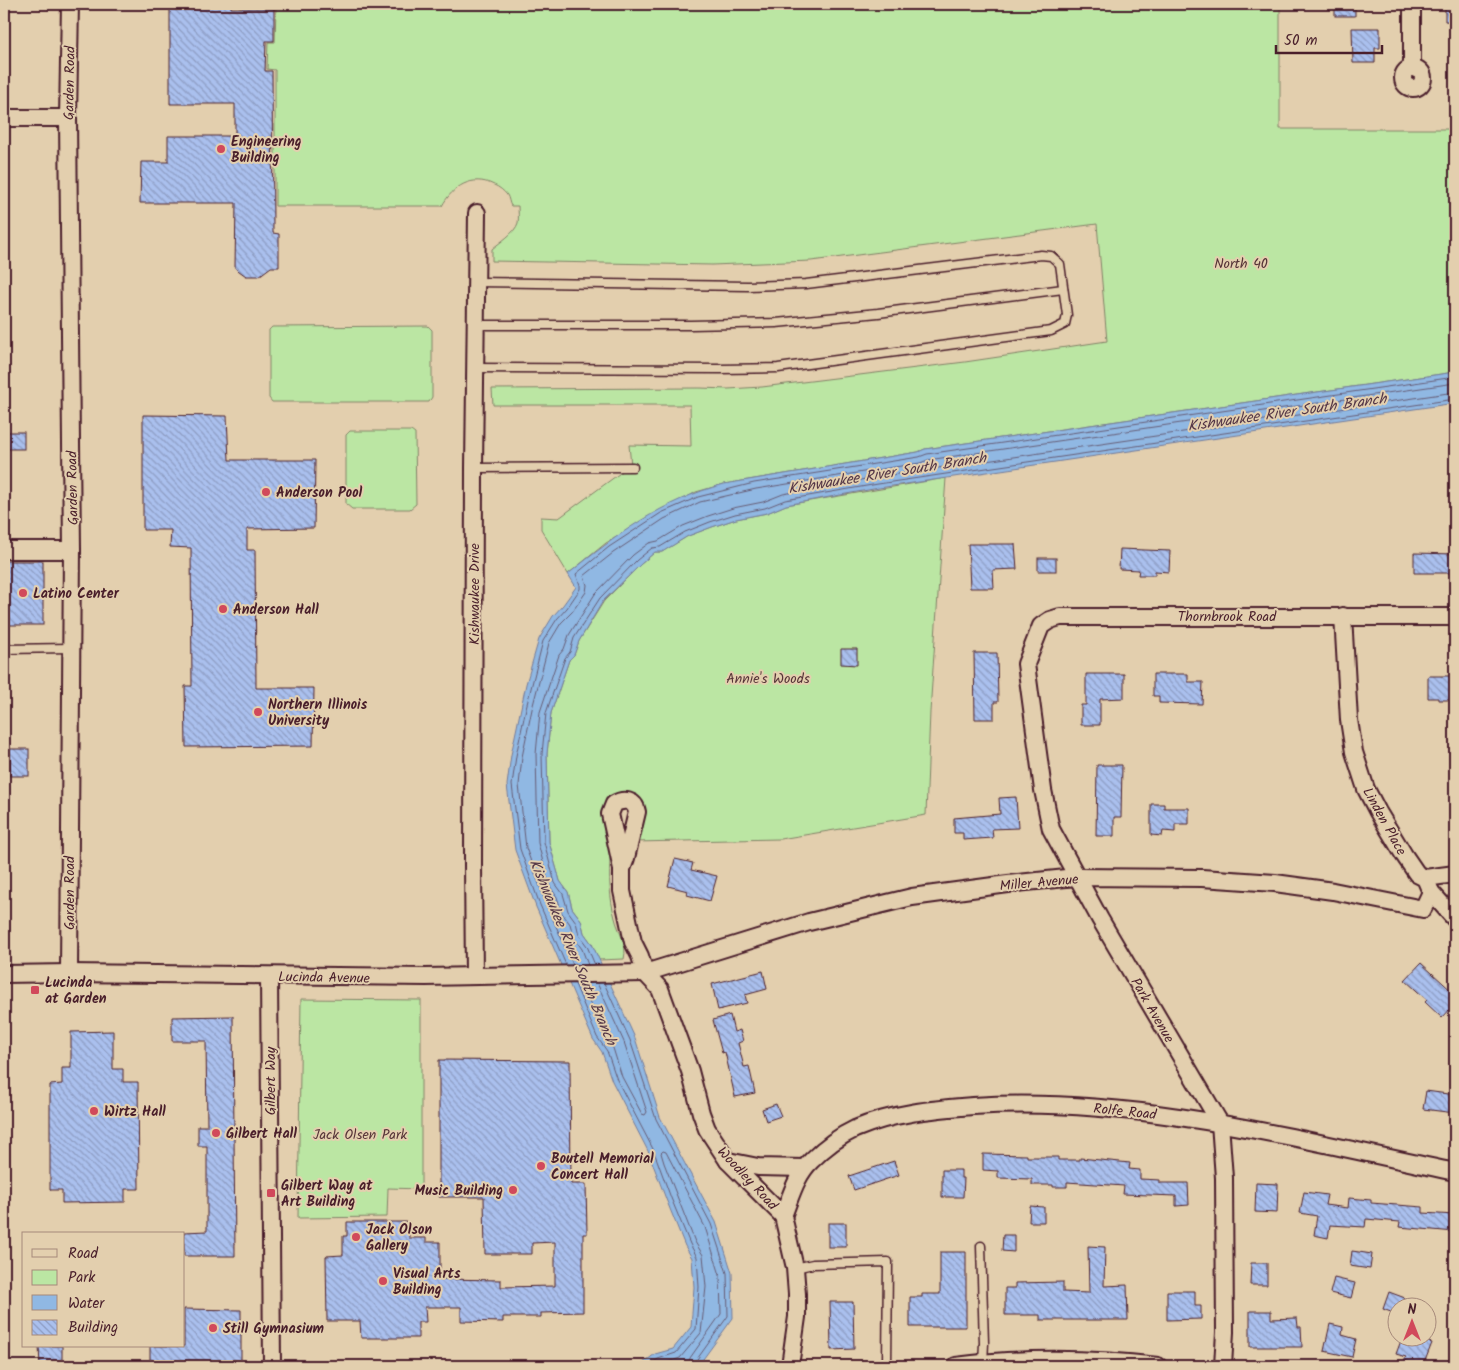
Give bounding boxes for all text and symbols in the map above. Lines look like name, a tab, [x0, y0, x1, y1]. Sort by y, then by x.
scale bar	[1276, 22, 1383, 54]
text: 50 m	[1284, 29, 1318, 53]
street label: Garden Road	[58, 45, 82, 120]
place label: Engineering Building	[231, 131, 302, 169]
marker: Engineering Building	[215, 143, 227, 155]
park label: North 40	[1214, 253, 1268, 275]
water label: Kishwaukee River South Branch	[1186, 387, 1390, 439]
water label: Kishwaukee River South Branch	[786, 446, 990, 502]
street label: Garden Road	[61, 450, 85, 525]
place label: Anderson Pool	[276, 482, 363, 504]
marker: Anderson Pool	[260, 486, 272, 498]
street label: Kishwaukee Drive	[464, 542, 486, 645]
place label: Latino Center	[33, 583, 120, 605]
marker: Latino Center	[17, 587, 29, 599]
place label: Anderson Hall	[233, 599, 319, 621]
marker: Anderson Hall	[217, 603, 229, 615]
street label: Thornbrook Road	[1178, 606, 1277, 628]
park label: Annie's Woods	[726, 668, 810, 690]
place label: Northern Illinois University	[268, 694, 368, 732]
marker: Northern Illinois University	[252, 706, 264, 718]
street label: Linden Place	[1356, 783, 1412, 860]
street label: Garden Road	[59, 855, 81, 930]
water label: Kishwaukee River South Branch	[522, 856, 623, 1051]
street label: Miller Avenue	[999, 869, 1080, 897]
street label: Lucinda Avenue	[278, 966, 371, 990]
place label: Lucinda at Garden	[45, 972, 107, 1010]
street label: Park Avenue	[1125, 974, 1180, 1048]
marker: Lucinda at Garden	[29, 984, 41, 996]
street label: Gilbert Way	[260, 1046, 282, 1115]
street label: Rolfe Road	[1092, 1098, 1158, 1126]
place label: Wirtz Hall	[104, 1101, 166, 1123]
marker: Wirtz Hall	[88, 1105, 100, 1117]
place label: Gilbert Hall	[226, 1123, 297, 1145]
park label: Jack Olsen Park	[313, 1124, 408, 1146]
marker: Gilbert Hall	[210, 1127, 222, 1139]
street label: Woodley Road	[712, 1142, 783, 1216]
place label: Boutell Memorial Concert Hall	[551, 1148, 654, 1186]
marker: Boutell Memorial Concert Hall	[535, 1160, 547, 1172]
place label: Gilbert Way at Art Building	[281, 1175, 373, 1213]
place label: Music Building	[415, 1180, 503, 1202]
marker: Music Building	[507, 1184, 519, 1196]
marker: Gilbert Way at Art Building	[265, 1187, 277, 1199]
place label: Jack Olson Gallery	[366, 1219, 432, 1257]
marker: Jack Olson Gallery	[350, 1231, 362, 1243]
legend	[22, 1232, 185, 1348]
text: Road	[68, 1242, 99, 1266]
place label: Visual Arts Building	[393, 1263, 461, 1301]
text: Park	[68, 1266, 96, 1290]
marker: Visual Arts Building	[377, 1275, 389, 1287]
text: Water	[68, 1292, 105, 1316]
north arrow	[1386, 1298, 1436, 1348]
text: N	[1408, 1299, 1417, 1321]
text: Building	[68, 1316, 118, 1340]
place label: Still Gymnasium	[223, 1318, 325, 1340]
marker: Still Gymnasium	[207, 1322, 219, 1334]

